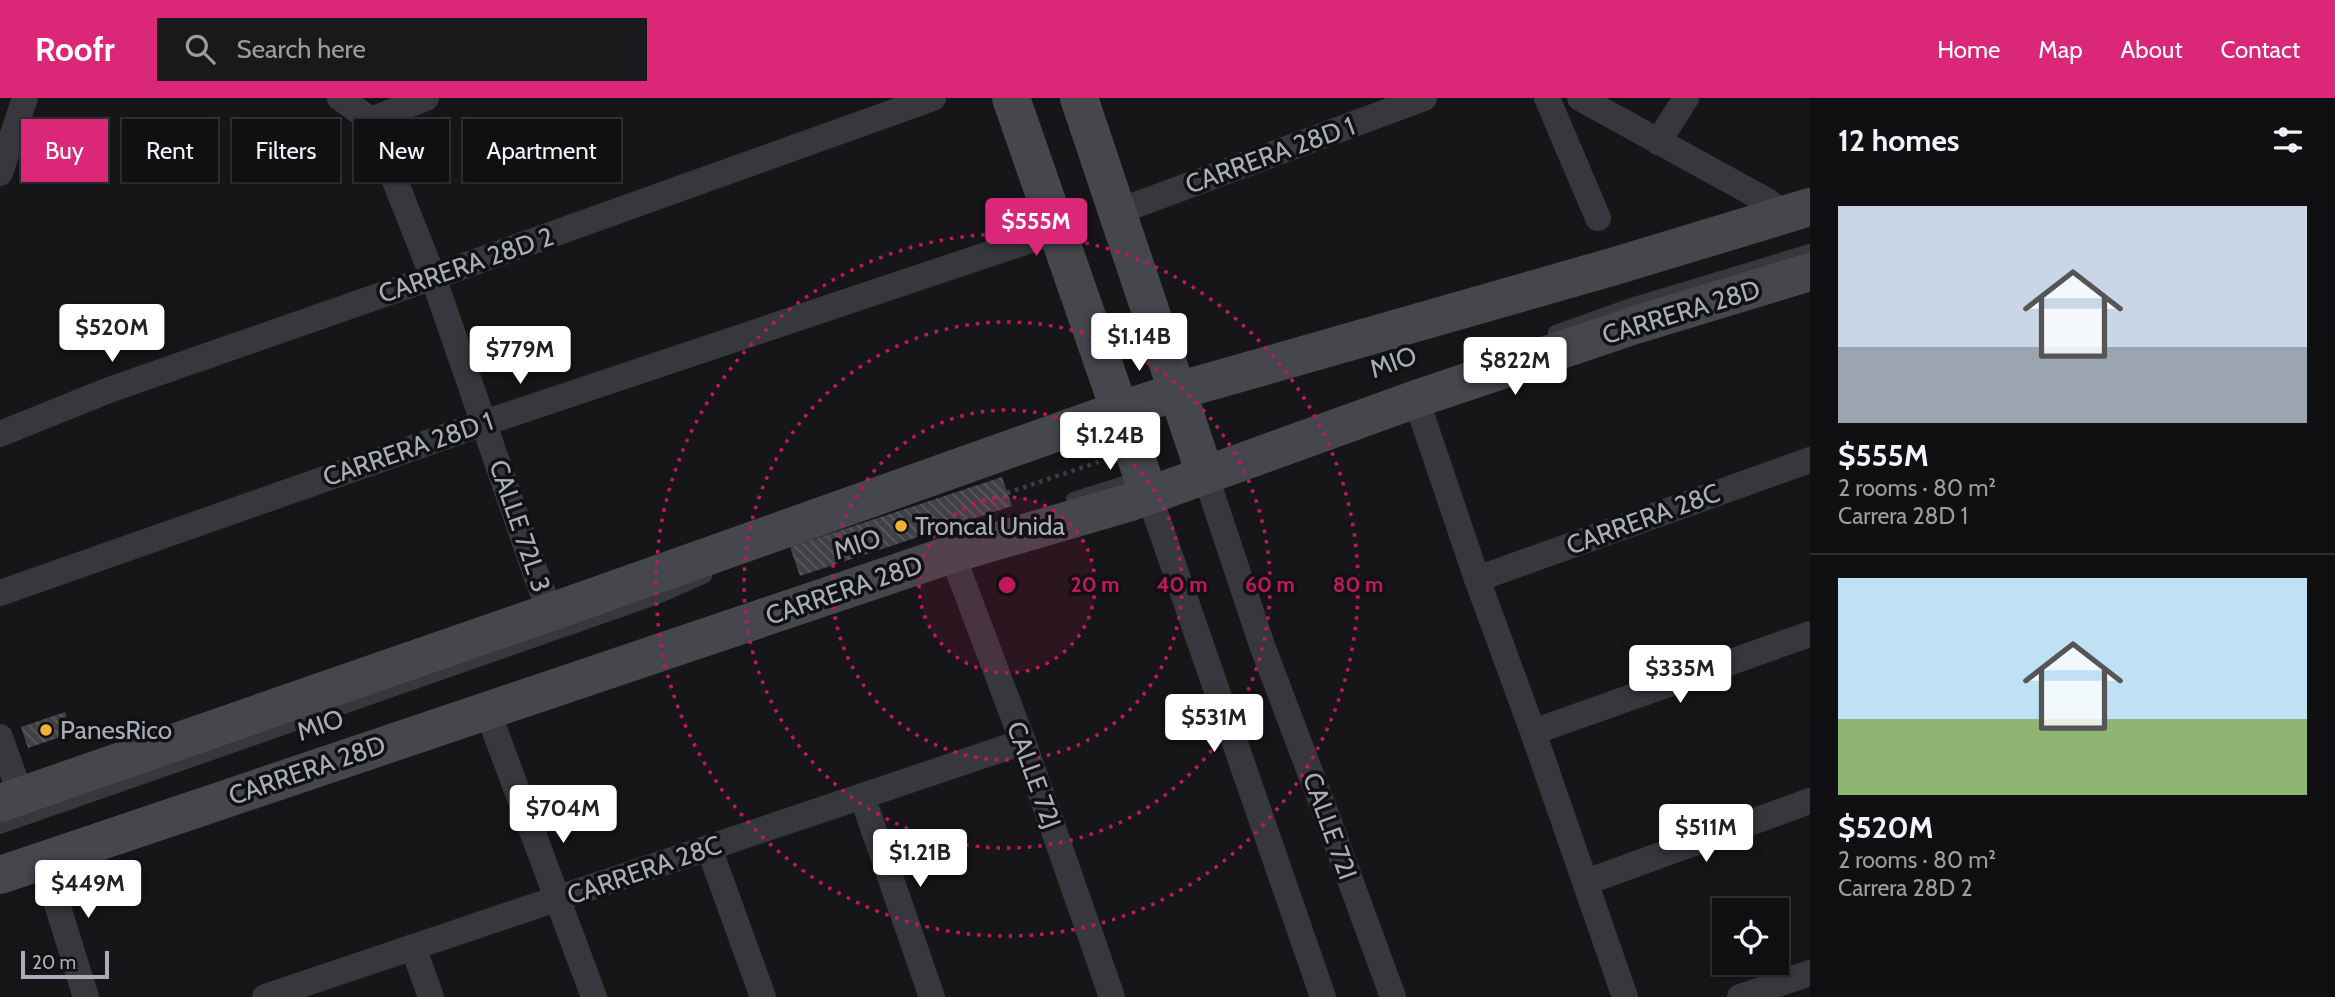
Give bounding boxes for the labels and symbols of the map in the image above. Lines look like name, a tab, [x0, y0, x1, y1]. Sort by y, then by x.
street label: CARRERA 28D 1	[1181, 110, 1359, 200]
pin: $555M	[987, 198, 1085, 258]
street label: CARRERA 28D 2	[374, 220, 558, 310]
street label: CARRERA 28D	[1598, 273, 1764, 351]
pin: $520M	[63, 304, 161, 364]
pin: $1.14B	[1082, 314, 1196, 373]
pin: $779M	[471, 327, 569, 386]
pin: $822M	[1466, 338, 1564, 397]
street label: MIO	[1365, 339, 1421, 385]
street label: CARRERA 28D 1	[319, 405, 497, 493]
pin: $1.24B	[1053, 412, 1167, 472]
street label: CALLE 72L 3	[482, 456, 558, 596]
street label: CARRERA 28C	[1562, 476, 1724, 562]
place label: Troncal Unida	[915, 510, 1065, 542]
marker: Troncal Unida	[893, 518, 909, 534]
street label: MIO	[829, 521, 885, 567]
street label: CARRERA 28D	[761, 548, 927, 632]
text: 20 m	[1071, 572, 1119, 597]
text: 40 m	[1157, 572, 1207, 597]
text: 60 m	[1245, 572, 1295, 597]
text: 80 m	[1333, 572, 1383, 597]
centre of rings	[995, 573, 1019, 597]
pin: $335M	[1631, 646, 1729, 705]
pin: $531M	[1165, 694, 1263, 754]
street label: MIO	[292, 702, 348, 748]
place label: PanesRico	[60, 714, 172, 746]
street label: CALLE 72J	[1000, 717, 1068, 833]
marker: PanesRico	[38, 722, 54, 738]
street label: CARRERA 28D	[224, 728, 390, 812]
street label: CALLE 72I	[1296, 768, 1364, 884]
pin: $704M	[514, 786, 612, 845]
pin: $511M	[1657, 804, 1755, 864]
street label: CARRERA 28C	[563, 829, 725, 911]
pin: $1.21B	[863, 830, 977, 889]
pin: $449M	[39, 860, 137, 920]
scale bar	[21, 948, 108, 980]

